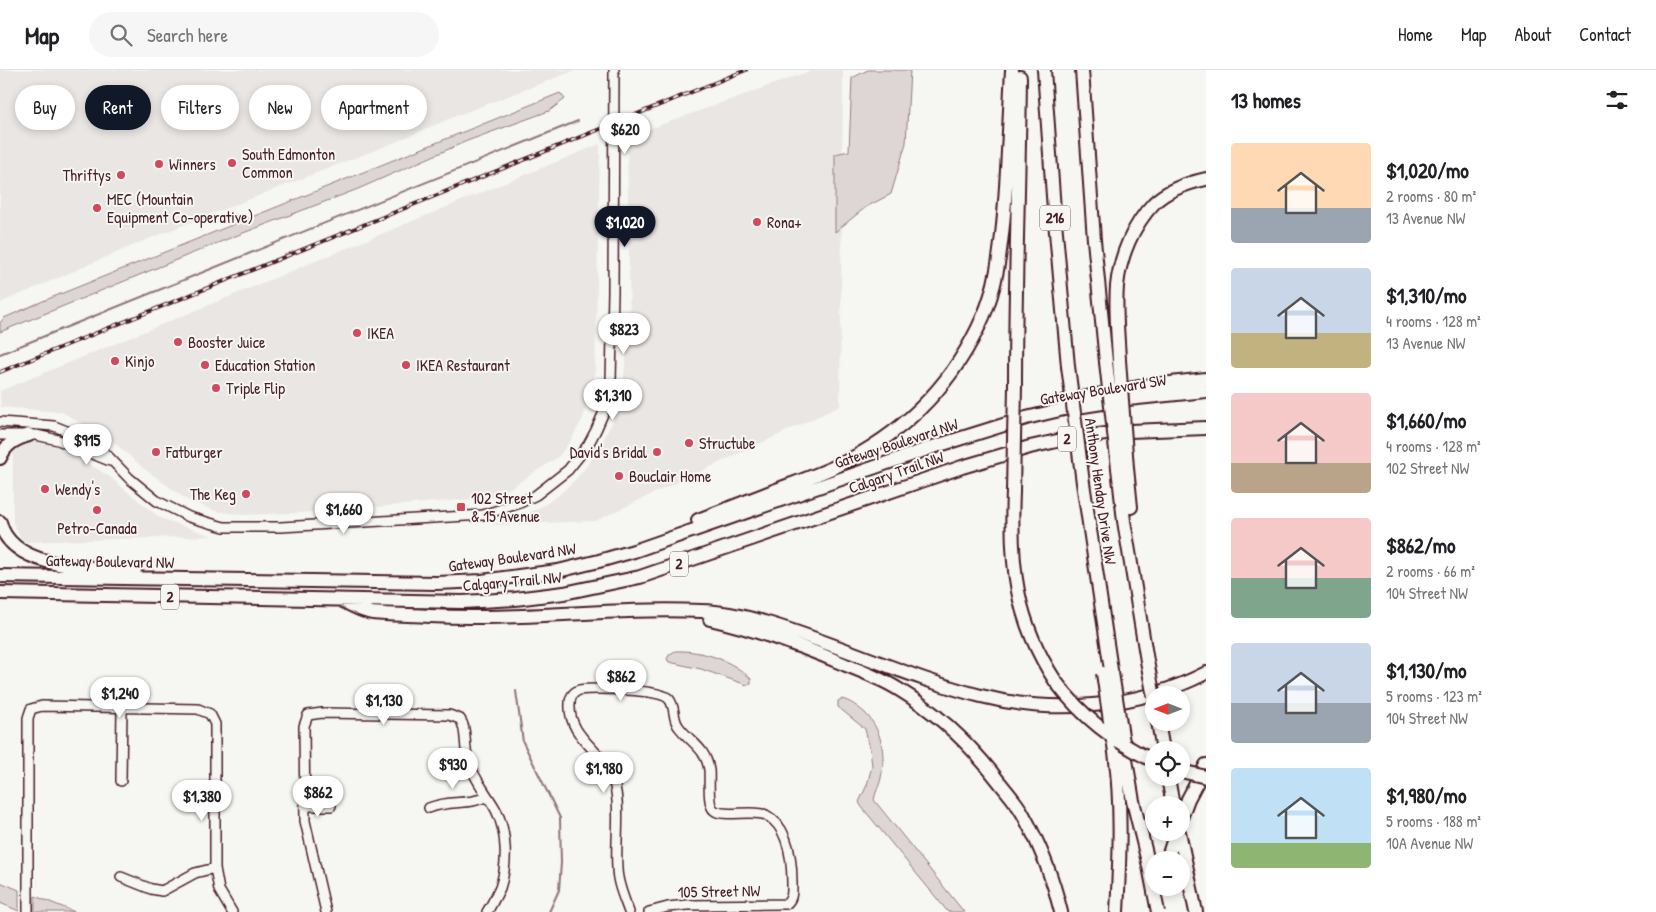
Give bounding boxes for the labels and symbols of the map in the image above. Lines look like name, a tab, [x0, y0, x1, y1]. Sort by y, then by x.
pin: $620	[595, 112, 655, 155]
place label: South Edmonton Common	[242, 143, 335, 183]
place label: Winners	[169, 153, 216, 175]
marker: South Edmonton Common	[226, 157, 238, 169]
marker: Winners	[153, 158, 165, 170]
place label: Thriftys	[63, 164, 111, 186]
marker: Thriftys	[115, 169, 127, 181]
place label: MEC (Mountain Equipment Co-operative)	[107, 188, 253, 228]
marker: MEC (Mountain Equipment Co-operative)	[91, 202, 103, 214]
pin: $1,020	[584, 206, 666, 248]
road number: 216	[1040, 206, 1070, 230]
place label: Rona+	[767, 211, 802, 233]
marker: Rona+	[751, 216, 763, 228]
pin: $823	[594, 312, 654, 355]
place label: IKEA	[367, 322, 394, 344]
marker: IKEA	[351, 327, 363, 339]
place label: Booster Juice	[188, 331, 266, 353]
marker: Booster Juice	[172, 336, 184, 348]
place label: Kinjo	[125, 350, 155, 372]
place label: Education Station	[215, 354, 316, 376]
place label: IKEA Restaurant	[416, 354, 510, 376]
marker: Kinjo	[109, 355, 121, 367]
marker: Education Station	[199, 359, 211, 371]
marker: IKEA Restaurant	[400, 359, 412, 371]
street label: Gateway Boulevard SW	[1038, 368, 1168, 410]
place label: Triple Flip	[226, 377, 285, 399]
pin: $1,310	[572, 378, 654, 421]
marker: Triple Flip	[210, 382, 222, 394]
street label: Gateway Boulevard NW	[831, 413, 961, 473]
street label: Anthony Henday Drive NW	[1080, 416, 1122, 566]
pin: $915	[57, 424, 117, 466]
road number: 2	[1058, 426, 1076, 452]
place label: Structube	[699, 432, 756, 454]
marker: Structube	[683, 437, 695, 449]
place label: Fatburger	[165, 441, 223, 463]
place label: David's Bridal	[570, 441, 648, 463]
street label: Calgary Trail NW	[846, 445, 947, 499]
marker: Fatburger	[150, 446, 162, 458]
marker: David's Bridal	[651, 446, 663, 458]
place label: Bouclair Home	[629, 465, 712, 487]
marker: Bouclair Home	[613, 470, 625, 482]
place label: Wendy's	[55, 478, 100, 500]
marker: Wendy's	[39, 483, 51, 495]
place label: The Keg	[190, 483, 236, 505]
place label: 102 Street & 15 Avenue	[471, 487, 541, 527]
marker: The Keg	[240, 488, 252, 500]
pin: $1,660	[303, 492, 385, 535]
marker: 102 Street & 15 Avenue	[455, 501, 467, 513]
marker: Petro-Canada	[91, 504, 103, 516]
place label: Petro-Canada	[57, 517, 137, 539]
street label: Gateway Boulevard NW	[447, 537, 577, 577]
street label: Gateway Boulevard NW	[45, 549, 175, 573]
road number: 2	[670, 552, 688, 576]
street label: Calgary Trail NW	[462, 566, 562, 596]
road number: 2	[161, 584, 179, 610]
pin: $862	[591, 660, 651, 702]
pin: $1,240	[79, 676, 161, 719]
pin: $1,130	[343, 684, 425, 726]
north arrow	[1145, 686, 1190, 731]
pin: $930	[423, 748, 483, 790]
pin: $1,980	[563, 752, 645, 794]
pin: $862	[288, 776, 348, 818]
pin: $1,380	[161, 780, 243, 822]
street label: 105 Street NW	[677, 879, 761, 903]

